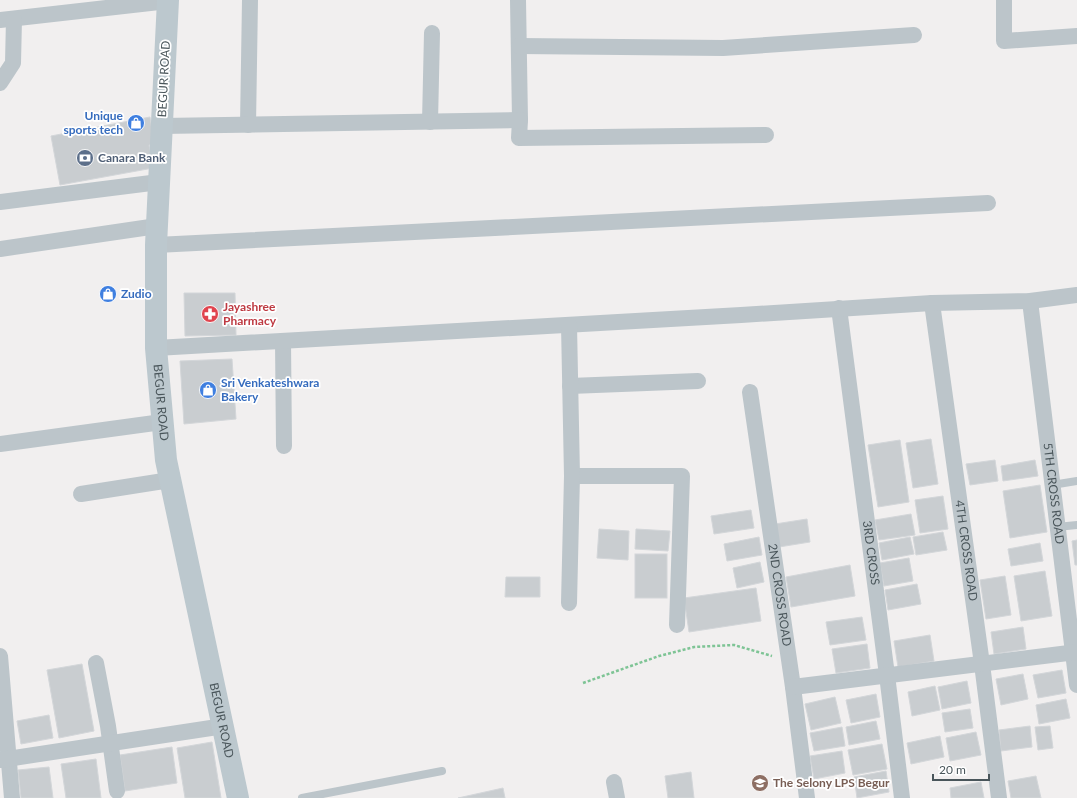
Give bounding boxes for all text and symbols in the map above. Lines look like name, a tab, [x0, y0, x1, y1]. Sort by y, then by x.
street label: BEGUR ROAD	[154, 40, 173, 118]
place label: Unique sports tech	[64, 108, 124, 137]
shop icon: Unique sports tech	[126, 113, 146, 133]
bank icon: Canara Bank	[75, 148, 95, 168]
place label: Canara Bank	[98, 150, 166, 165]
shop icon: Zudio	[98, 284, 118, 304]
place label: Zudio	[121, 286, 152, 301]
place label: Jayashree Pharmacy	[223, 299, 277, 328]
pharmacy icon: Jayashree Pharmacy	[200, 304, 220, 324]
street label: BEGUR ROAD	[150, 364, 172, 441]
place label: Sri Venkateshwara Bakery	[221, 375, 319, 404]
shop icon: Sri Venkateshwara Bakery	[198, 380, 218, 400]
street label: 5TH CROSS ROAD	[1040, 442, 1068, 545]
street label: 4TH CROSS ROAD	[952, 499, 981, 602]
street label: 3RD CROSS	[860, 520, 883, 586]
street label: 2ND CROSS ROAD	[765, 542, 795, 647]
street label: BEGUR ROAD	[207, 681, 237, 759]
scale bar	[933, 756, 989, 782]
text: 20 m	[939, 762, 966, 777]
school or university icon: The Selony LPS Begur	[750, 773, 770, 793]
place label: The Selony LPS Begur	[773, 775, 890, 790]

